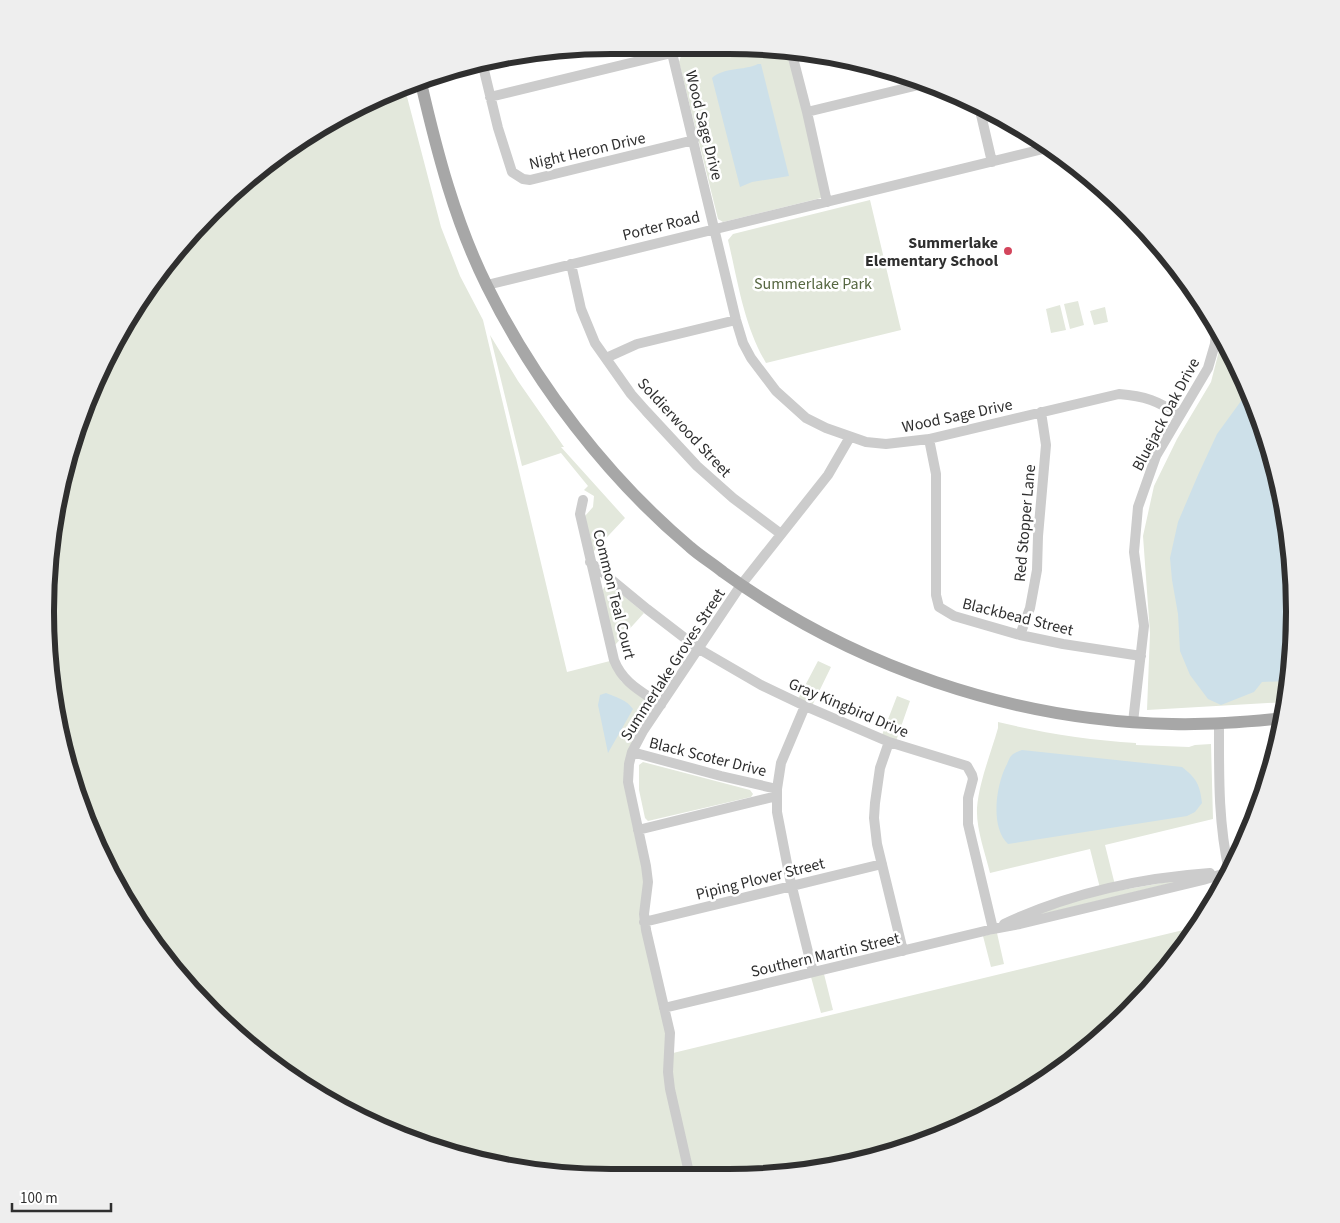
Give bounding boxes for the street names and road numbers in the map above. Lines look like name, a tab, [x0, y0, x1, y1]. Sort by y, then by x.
street label: Wood Sage Drive	[680, 68, 728, 182]
street label: Night Heron Drive	[527, 127, 648, 175]
street label: Porter Road	[620, 206, 702, 246]
street label: Bluejack Oak Drive	[1127, 354, 1205, 475]
street label: Soldierwood Street	[632, 373, 737, 483]
street label: Wood Sage Drive	[900, 394, 1014, 438]
street label: Red Stopper Lane	[1009, 463, 1041, 583]
street label: Common Teal Court	[587, 527, 641, 662]
street label: Summerlake Groves Street	[615, 584, 731, 745]
street label: Blackbead Street	[960, 593, 1076, 642]
street label: Gray Kingbird Drive	[785, 673, 912, 743]
street label: Black Scoter Drive	[647, 732, 769, 782]
street label: Piping Plover Street	[694, 852, 827, 906]
street label: Southern Martin Street	[749, 927, 902, 983]

